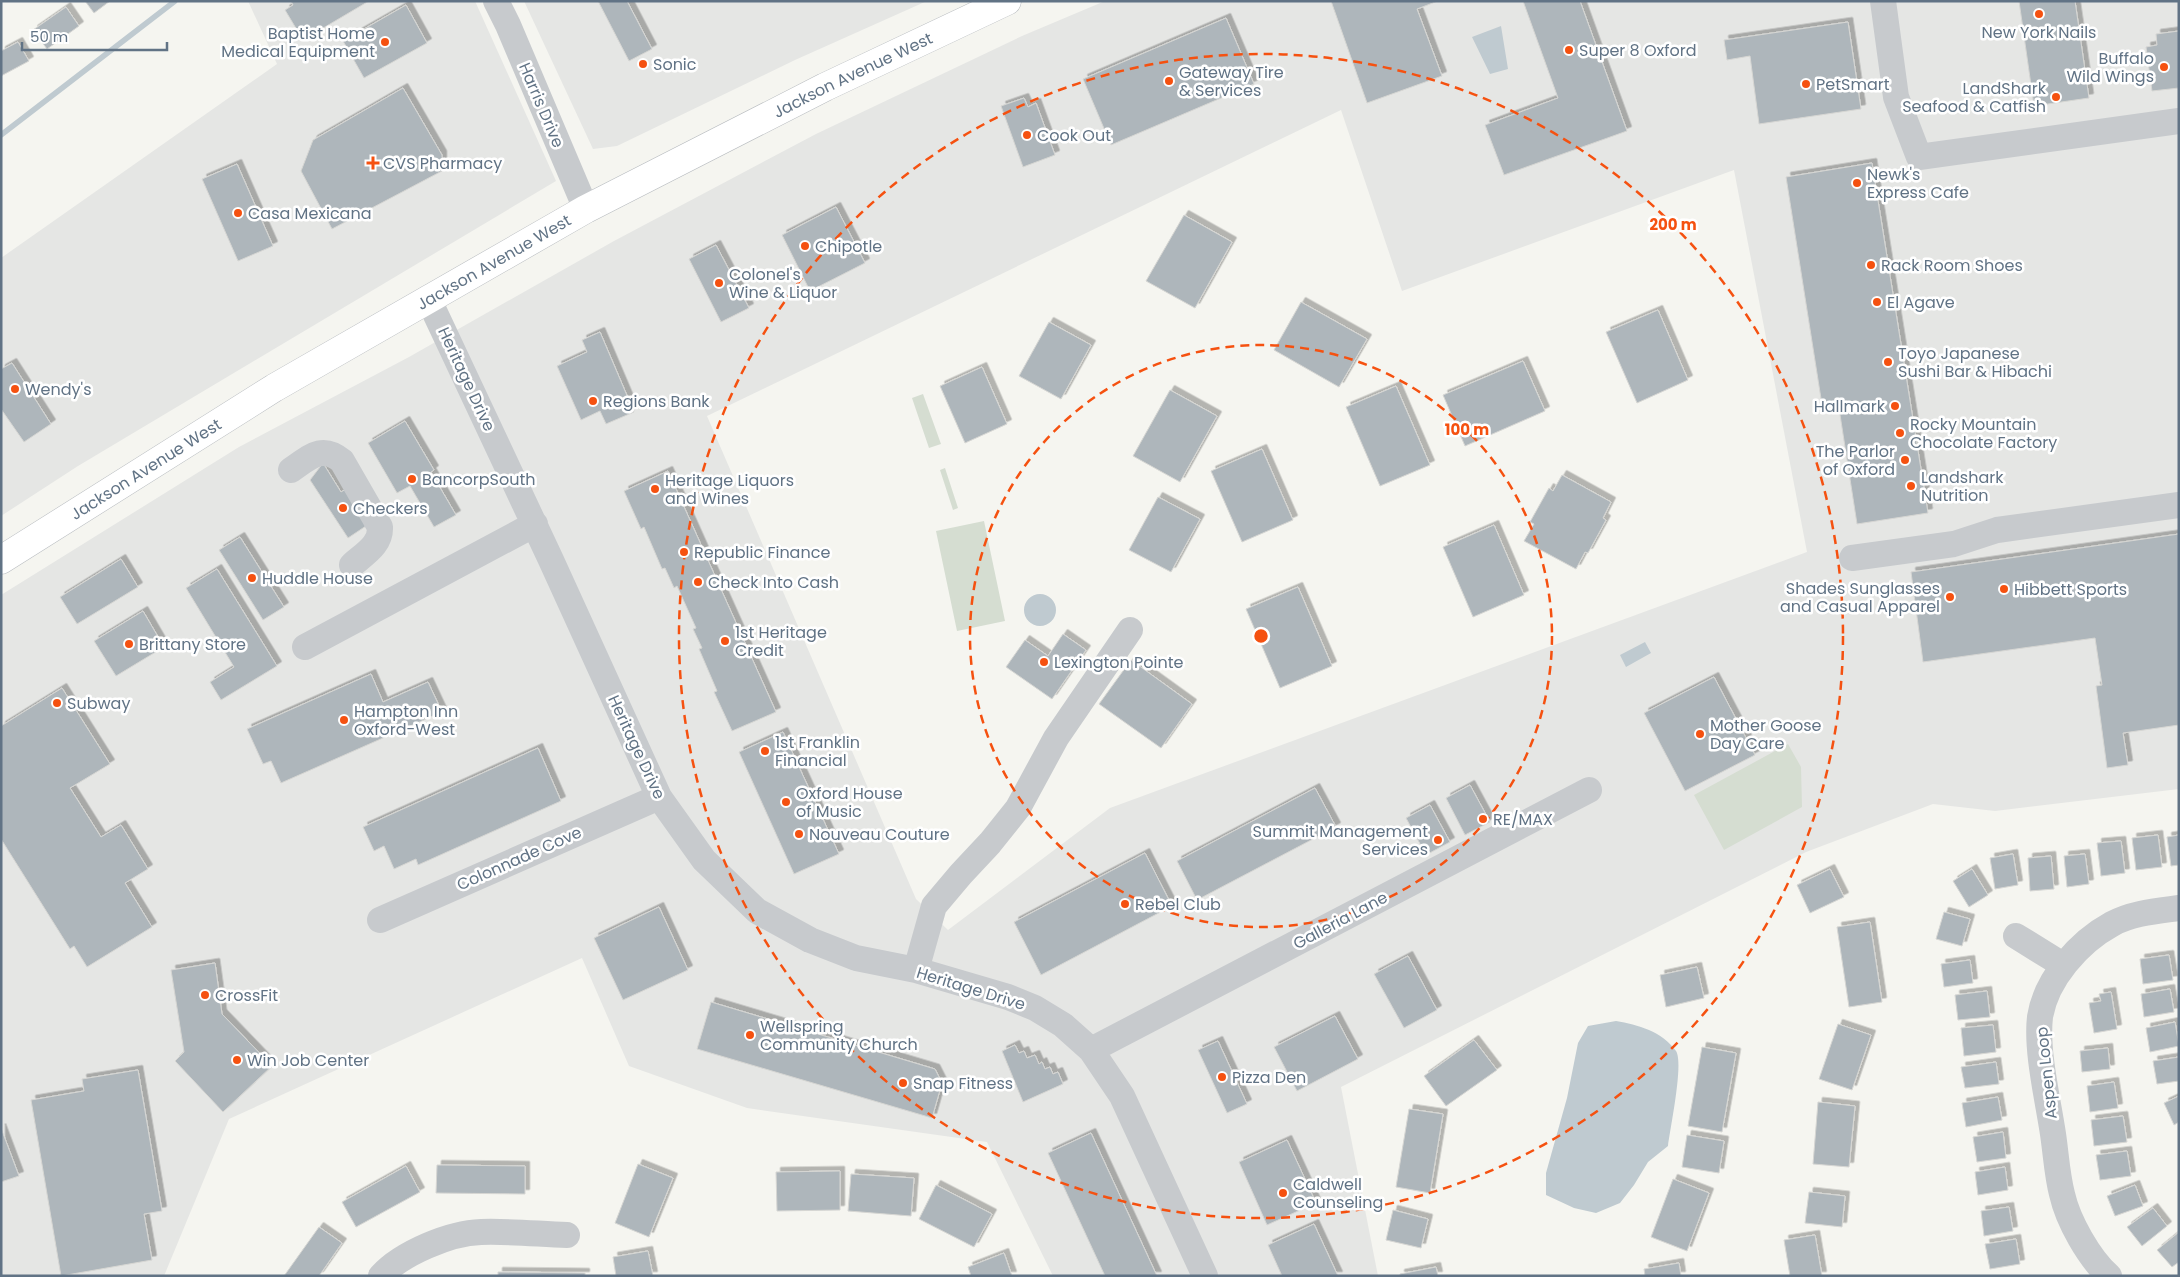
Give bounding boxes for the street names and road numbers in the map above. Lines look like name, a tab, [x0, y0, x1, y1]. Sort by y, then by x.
street label: Jackson Avenue West	[769, 27, 937, 124]
street label: Harris Drive	[513, 59, 570, 151]
street label: Jackson Avenue West	[413, 209, 576, 316]
street label: Heritage Drive	[432, 323, 501, 435]
street label: Jackson Avenue West	[66, 413, 226, 526]
street label: Heritage Drive	[602, 691, 671, 803]
street label: Colonnade Cove	[453, 821, 585, 896]
street label: Galleria Lane	[1289, 886, 1392, 955]
street label: Heritage Drive	[914, 961, 1028, 1016]
street label: Aspen Loop	[2030, 1026, 2063, 1120]

